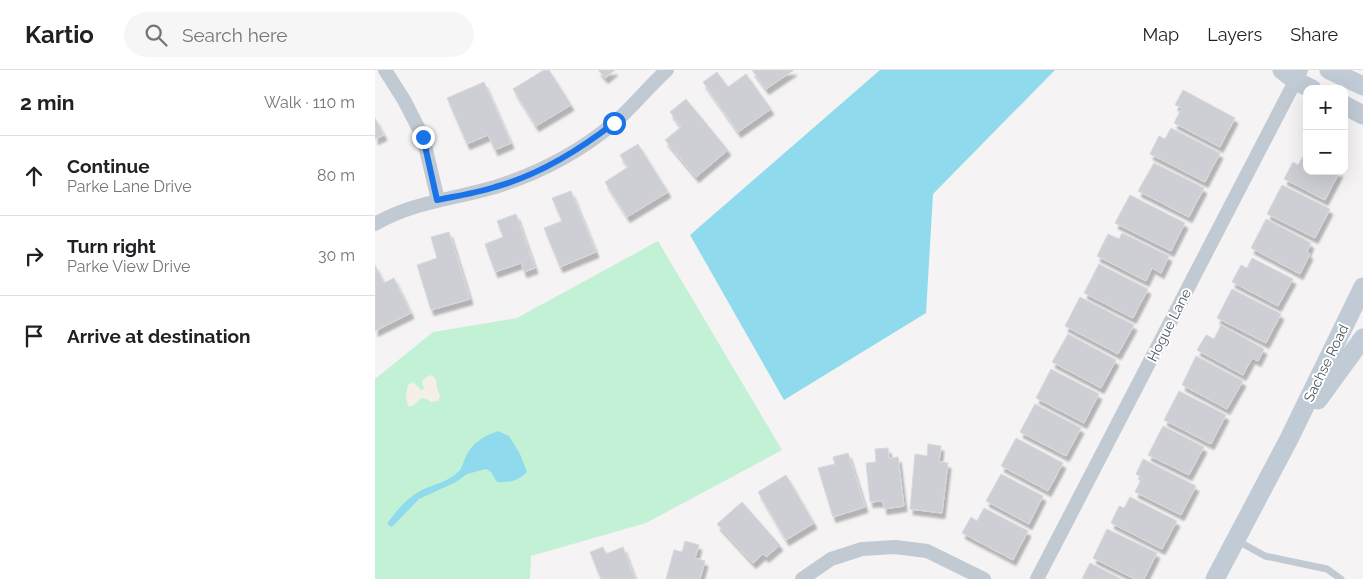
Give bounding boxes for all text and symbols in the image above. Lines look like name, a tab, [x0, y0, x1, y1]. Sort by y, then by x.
search box	[124, 12, 474, 57]
text: Kartio	[25, 20, 94, 49]
icon: search	[142, 21, 170, 49]
text: Search here	[182, 24, 287, 46]
text: Map	[1143, 24, 1179, 45]
text: Layers	[1207, 24, 1262, 45]
text: Share	[1290, 24, 1338, 45]
map controls	[1303, 85, 1348, 175]
button: +	[1303, 85, 1348, 130]
text: 2 min	[20, 90, 74, 115]
text: Walk · 110 m	[264, 93, 355, 112]
route start	[603, 112, 626, 135]
route end	[412, 126, 435, 149]
button: −	[1303, 130, 1348, 175]
text: Continue	[67, 155, 150, 177]
icon: ahead	[20, 162, 48, 190]
text: 80 m	[317, 166, 355, 185]
text: Parke Lane Drive	[67, 177, 192, 196]
text: Turn right	[67, 235, 156, 257]
icon: right	[20, 242, 48, 270]
text: 30 m	[318, 246, 355, 265]
text: Parke View Drive	[67, 257, 191, 276]
street label: Hogue Lane	[1144, 286, 1194, 364]
icon: arrive	[20, 322, 48, 350]
street label: Sachse Road	[1300, 322, 1352, 404]
text: Arrive at destination	[67, 325, 251, 347]

